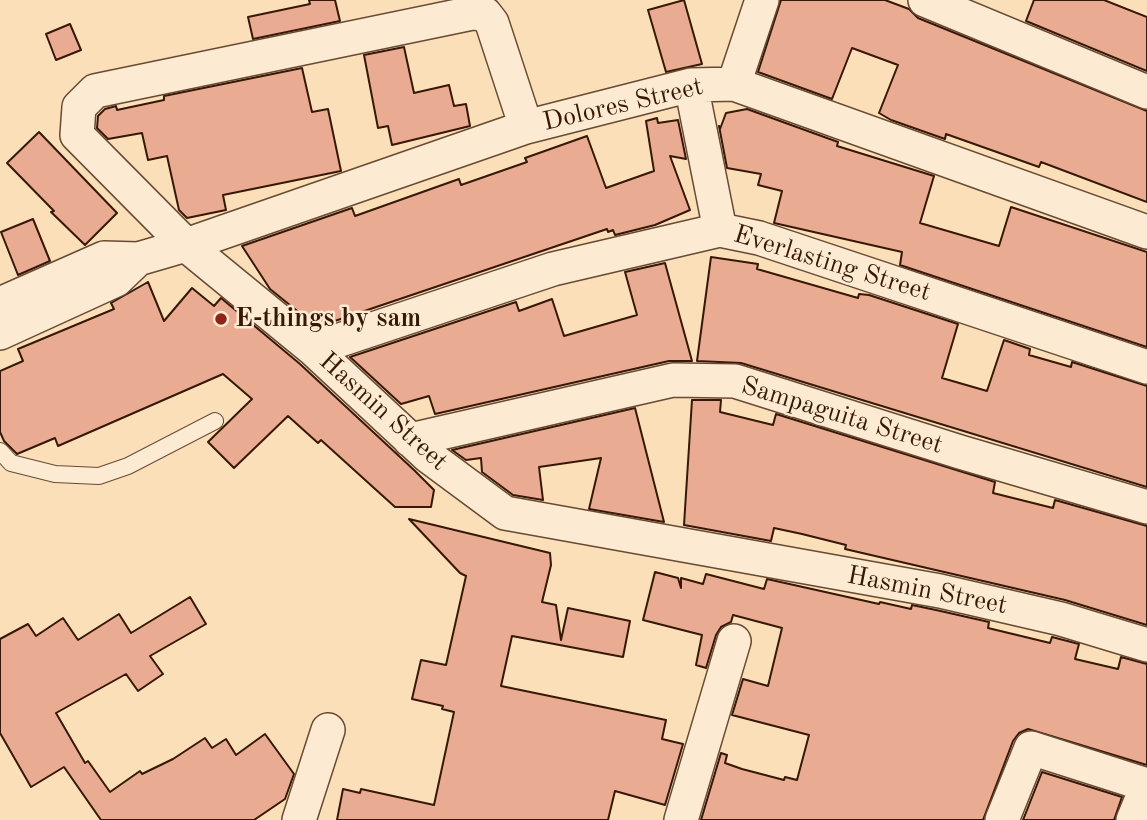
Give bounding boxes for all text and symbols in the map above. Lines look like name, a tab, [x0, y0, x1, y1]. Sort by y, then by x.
street label: Dolores Street	[540, 71, 706, 139]
street label: Everlasting Street	[730, 219, 934, 309]
place label: E-things by sam	[235, 303, 421, 335]
marker: E-things by sam	[213, 311, 229, 327]
street label: Hasmin Street	[312, 346, 454, 478]
street label: Sampaguita Street	[738, 371, 946, 461]
street label: Hasmin Street	[844, 560, 1010, 622]

